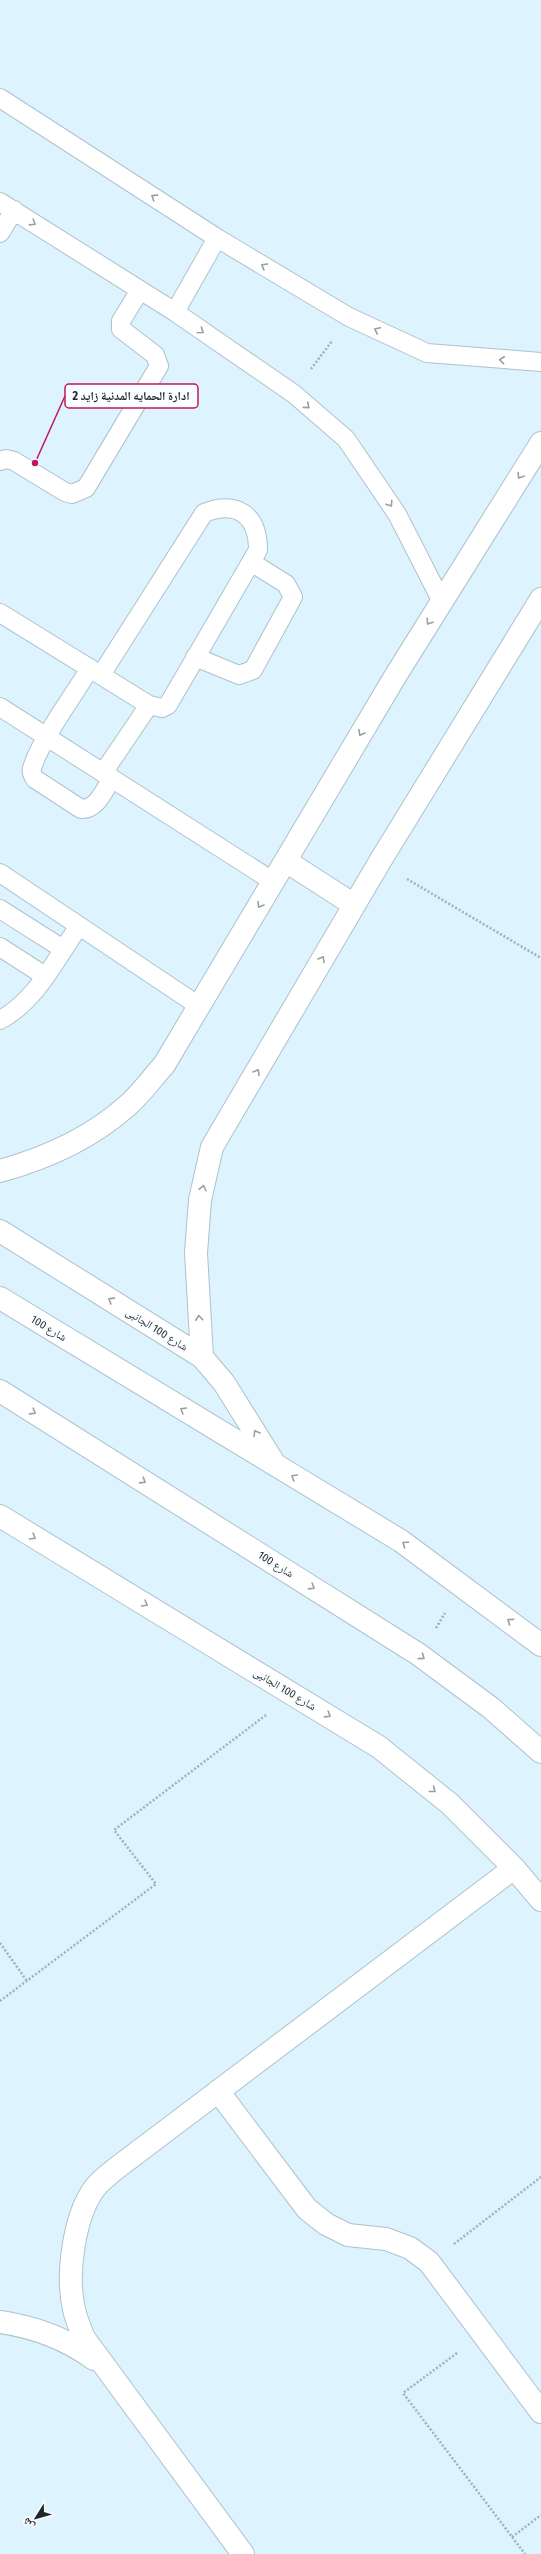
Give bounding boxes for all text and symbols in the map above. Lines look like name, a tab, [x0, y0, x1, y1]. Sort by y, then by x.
one-way arrow	[151, 195, 158, 202]
one-way arrow	[29, 218, 36, 225]
one-way arrow	[261, 264, 268, 271]
one-way arrow	[197, 326, 204, 334]
one-way arrow	[374, 327, 382, 335]
one-way arrow	[499, 356, 505, 365]
callout: ادارة الحمايه المدنية زايد 2	[65, 384, 198, 408]
text: ادارة الحمايه المدنية زايد 2	[71, 389, 190, 403]
one-way arrow	[303, 401, 310, 408]
one-way arrow	[518, 472, 525, 479]
one-way arrow	[385, 500, 392, 507]
one-way arrow	[426, 618, 434, 625]
one-way arrow	[359, 729, 366, 736]
one-way arrow	[257, 901, 264, 908]
one-way arrow	[318, 956, 325, 963]
one-way arrow	[252, 1068, 259, 1076]
one-way arrow	[199, 1185, 207, 1192]
one-way arrow	[108, 1298, 115, 1305]
street label: شارع 100 الجانبى	[123, 1305, 190, 1354]
street label: شارع 100	[29, 1313, 69, 1344]
one-way arrow	[194, 1315, 203, 1321]
one-way arrow	[29, 1407, 36, 1414]
one-way arrow	[180, 1407, 187, 1414]
one-way arrow	[253, 1429, 260, 1437]
one-way arrow	[291, 1475, 298, 1482]
one-way arrow	[139, 1476, 146, 1484]
one-way arrow	[29, 1532, 36, 1539]
one-way arrow	[403, 1542, 410, 1549]
street label: شارع 100	[256, 1549, 296, 1580]
one-way arrow	[308, 1583, 315, 1590]
one-way arrow	[141, 1599, 148, 1606]
one-way arrow	[508, 1619, 515, 1626]
one-way arrow	[418, 1652, 425, 1659]
street label: شارع 100 الجانبى	[251, 1666, 318, 1713]
one-way arrow	[323, 1710, 330, 1717]
one-way arrow	[429, 1786, 436, 1793]
north arrow	[16, 2498, 56, 2538]
text: ش	[20, 2514, 38, 2532]

